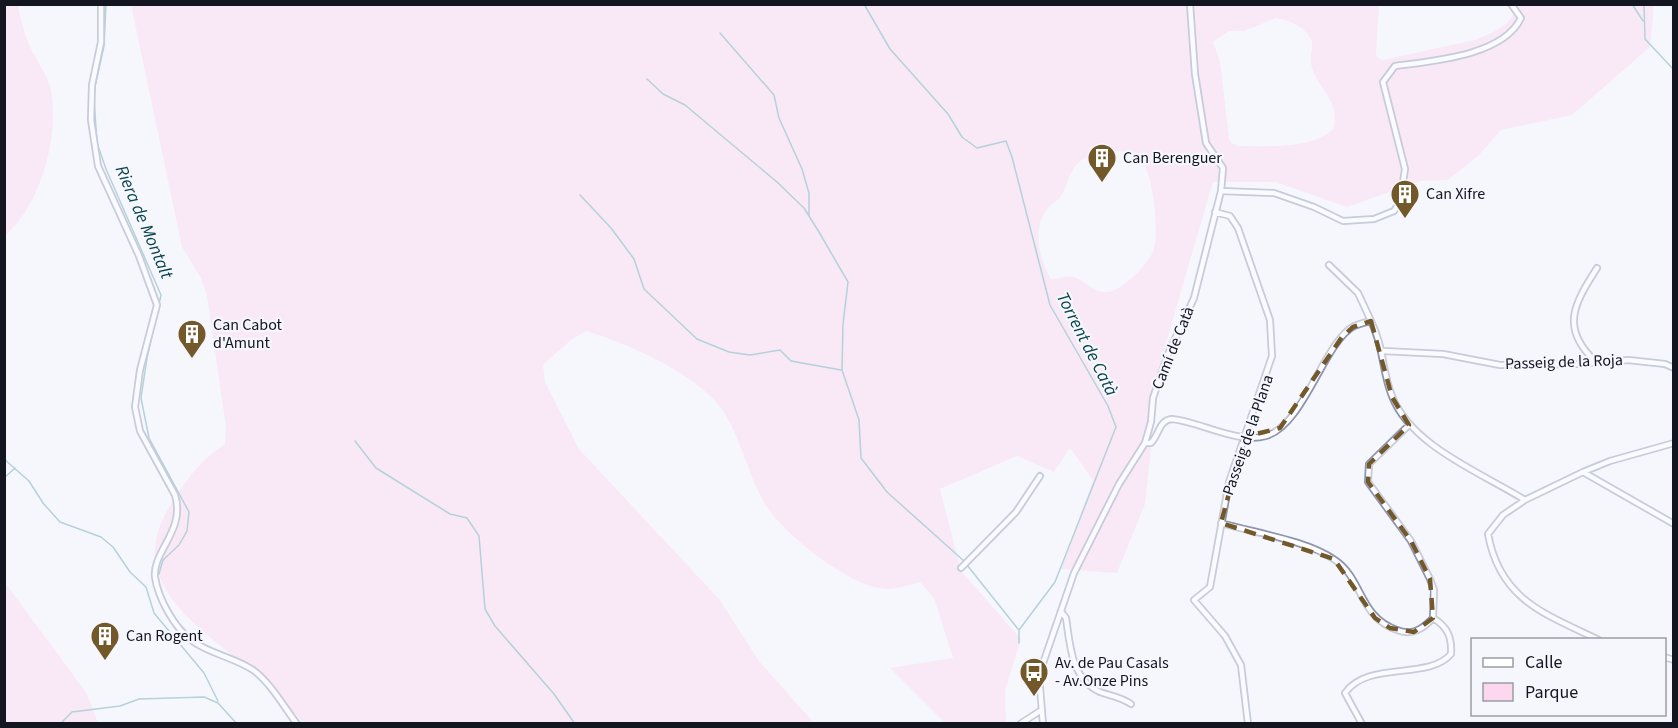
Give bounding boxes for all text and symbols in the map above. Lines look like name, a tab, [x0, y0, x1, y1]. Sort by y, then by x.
building icon: Can Berenguer	[1086, 142, 1118, 184]
place label: Can Berenguer	[1123, 147, 1222, 169]
water label: Riera de Montalt	[109, 161, 180, 284]
building icon: Can Xifre	[1389, 178, 1421, 220]
place label: Can Xifre	[1426, 183, 1485, 205]
water label: Torrent de Catà	[1050, 288, 1124, 401]
street label: Camí de Catà	[1146, 303, 1200, 393]
place label: Can Cabot d'Amunt	[213, 314, 283, 354]
building icon: Can Cabot d'Amunt	[176, 318, 208, 360]
street label: Passeig de la Roja	[1505, 349, 1623, 375]
street label: Passeig de la Plana	[1217, 372, 1279, 498]
building icon: Can Rogent	[89, 620, 121, 662]
place label: Can Rogent	[126, 625, 203, 647]
legend	[1471, 638, 1666, 716]
text: Calle	[1525, 650, 1563, 675]
place label: Av. de Pau Casals - Av.Onze Pins	[1055, 652, 1169, 692]
bus stop icon: Av. de Pau Casals - Av.Onze Pins	[1018, 656, 1050, 698]
text: Parque	[1525, 680, 1578, 705]

